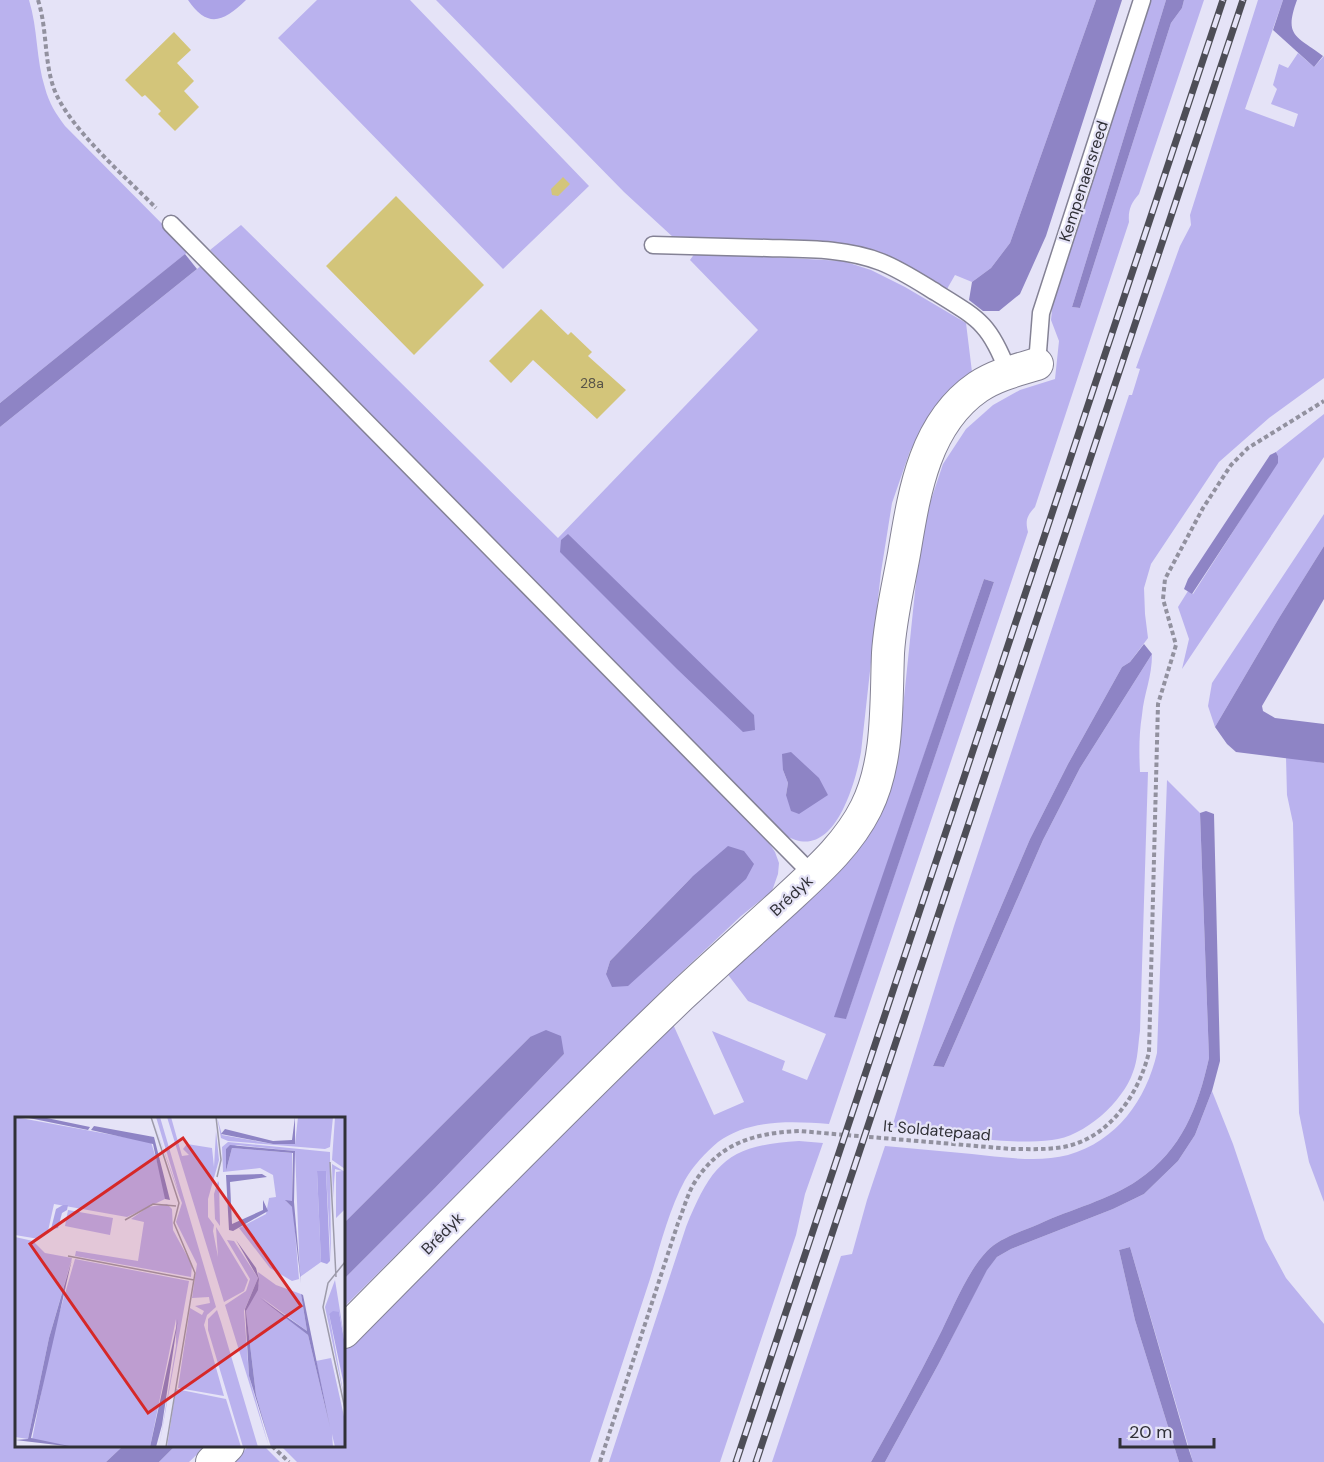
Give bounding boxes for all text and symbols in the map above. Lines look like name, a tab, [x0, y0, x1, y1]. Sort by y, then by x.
street label: Kempenaersreed	[1054, 118, 1113, 244]
house number: 28a	[580, 374, 604, 392]
street label: Brédyk	[765, 870, 817, 921]
street label: It Soldatepaad	[882, 1115, 992, 1146]
inset map	[15, 1117, 345, 1447]
street label: Brédyk	[417, 1208, 468, 1259]
scale bar	[1120, 1411, 1214, 1449]
text: 20 m	[1129, 1420, 1172, 1444]

